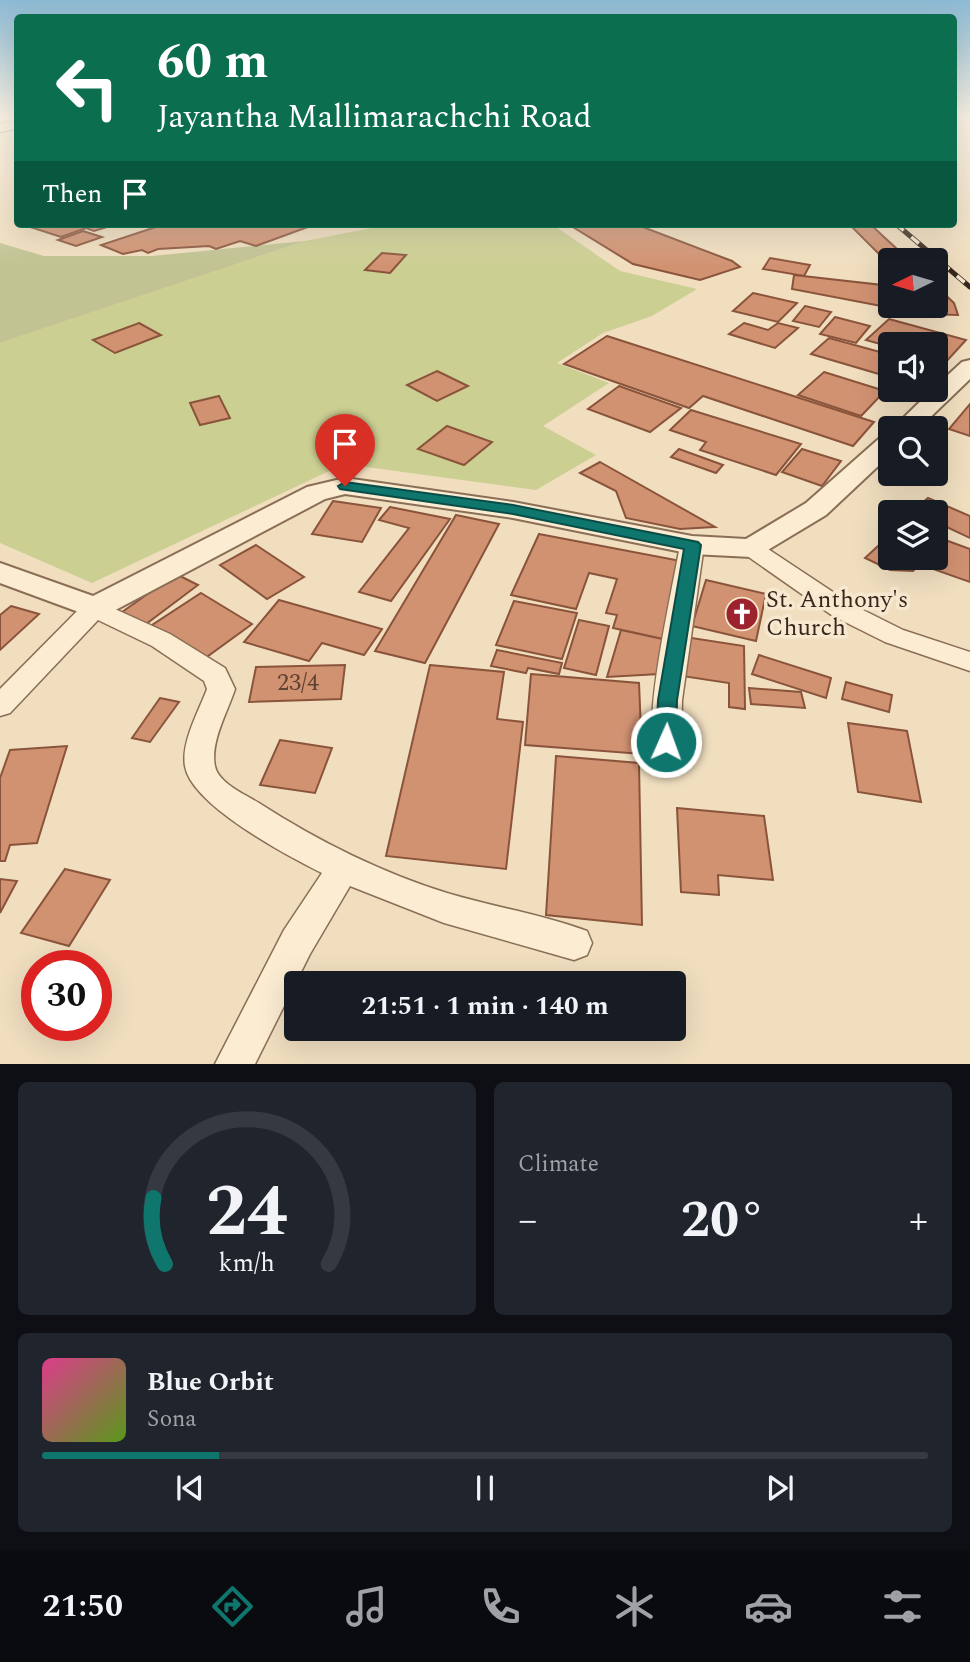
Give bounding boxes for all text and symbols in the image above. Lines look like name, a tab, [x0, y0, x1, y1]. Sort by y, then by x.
text: 60 m	[157, 25, 268, 100]
icon: left	[42, 42, 133, 133]
text: Jayantha Mallimarachchi Road	[157, 93, 592, 142]
text: Then	[42, 174, 102, 214]
icon: arrive	[116, 175, 154, 213]
north arrow	[878, 248, 948, 318]
map controls	[878, 248, 948, 570]
button: sound	[878, 332, 948, 402]
pin	[315, 414, 375, 486]
button: search	[878, 416, 948, 486]
icon: arrive	[326, 425, 364, 463]
button: layers	[878, 500, 948, 570]
place label: St. Anthony's Church	[766, 582, 909, 646]
church icon: St. Anthony's Church	[723, 595, 761, 633]
house number: 23/4	[277, 665, 319, 701]
position arrow	[629, 705, 703, 779]
speed limit sign: 30	[21, 950, 112, 1041]
text: 21:51 · 1 min · 140 m	[361, 986, 609, 1026]
text: Climate	[518, 1147, 599, 1182]
text: 24	[206, 1158, 288, 1269]
text: 20°	[681, 1181, 765, 1260]
text: −	[518, 1192, 537, 1250]
text: +	[909, 1192, 928, 1250]
text: km/h	[219, 1245, 275, 1283]
text: Blue Orbit	[147, 1362, 274, 1402]
text: Sona	[147, 1402, 197, 1437]
icon: previous	[171, 1469, 209, 1507]
icon: pause	[466, 1469, 504, 1507]
icon: next	[761, 1469, 799, 1507]
text: 21:50	[43, 1582, 123, 1631]
icon: directions	[208, 1582, 257, 1631]
icon: music	[342, 1582, 391, 1631]
icon: phone	[476, 1582, 525, 1631]
icon: climate	[610, 1582, 659, 1631]
icon: car	[744, 1582, 793, 1631]
icon: filters	[878, 1582, 927, 1631]

